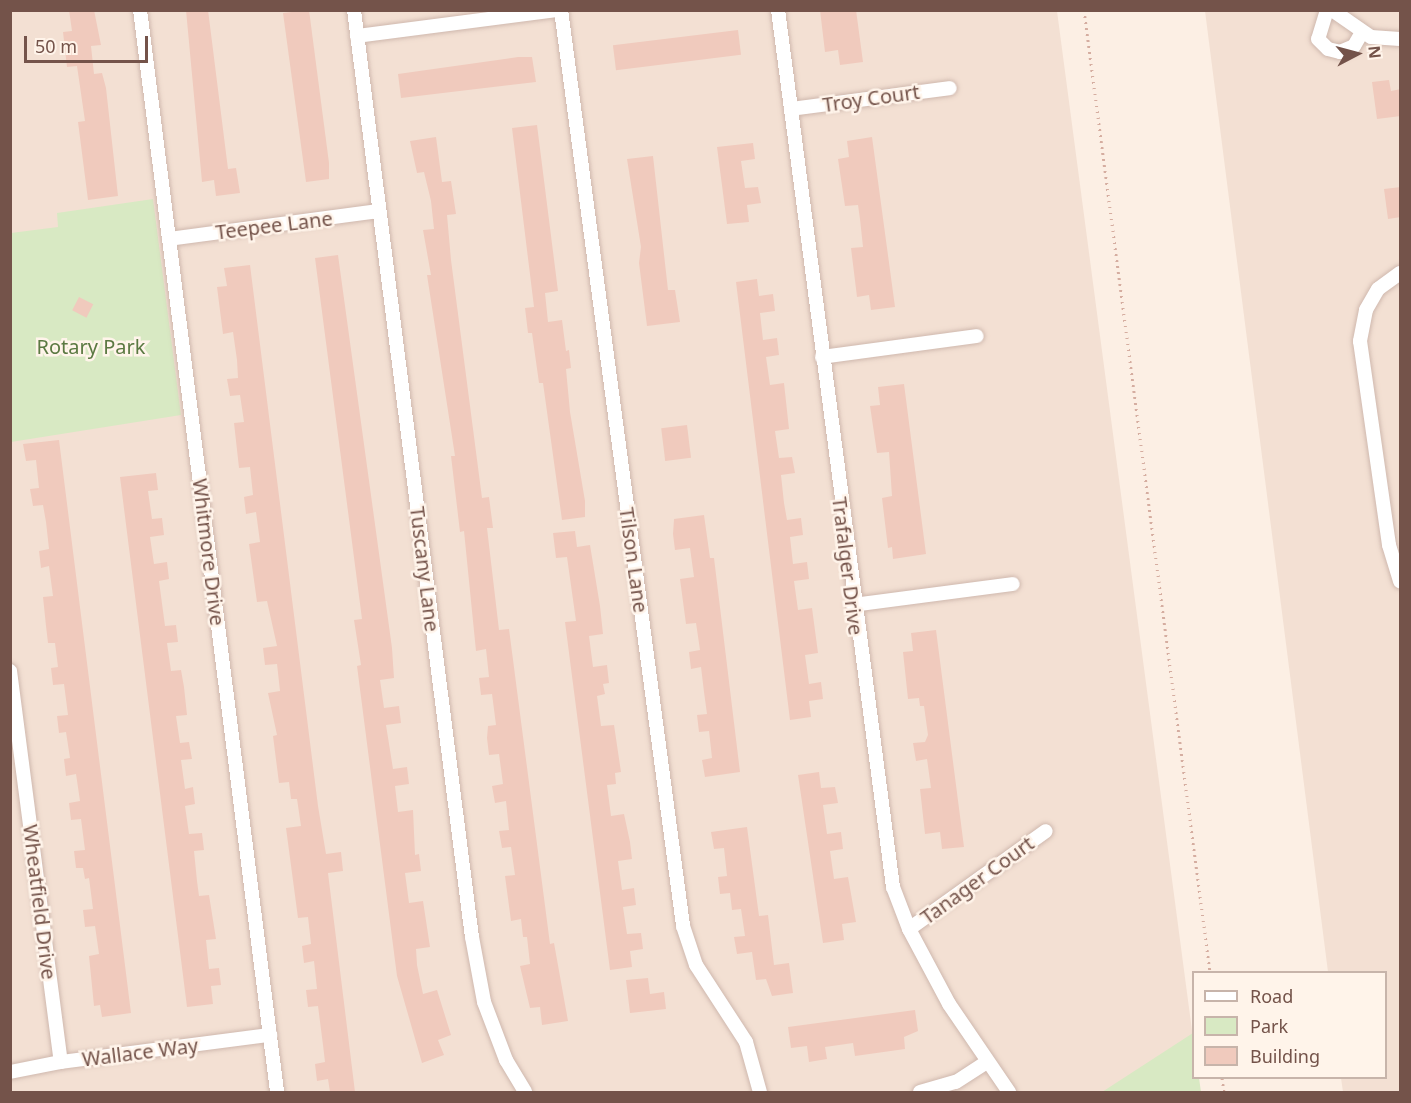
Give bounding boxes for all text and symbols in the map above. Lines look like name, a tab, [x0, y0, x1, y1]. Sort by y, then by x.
scale bar	[27, 24, 152, 62]
north arrow	[1327, 24, 1387, 84]
text: 50 m	[35, 34, 77, 58]
text: N	[1363, 44, 1387, 60]
street label: Troy Court	[821, 79, 921, 117]
street label: Teepee Lane	[214, 206, 334, 244]
park label: Rotary Park	[37, 334, 145, 358]
street label: Whitmore Drive	[188, 477, 230, 627]
street label: Trafalger Drive	[828, 496, 868, 636]
street label: Tuscany Lane	[405, 505, 445, 633]
street label: Tilson Lane	[615, 506, 653, 614]
street label: Wheatfield Drive	[19, 823, 61, 981]
street label: Tanager Court	[916, 831, 1038, 929]
legend	[1192, 971, 1387, 1079]
text: Road	[1250, 984, 1293, 1008]
text: Park	[1250, 1014, 1288, 1038]
street label: Wallace Way	[81, 1033, 199, 1071]
text: Building	[1250, 1044, 1320, 1068]

